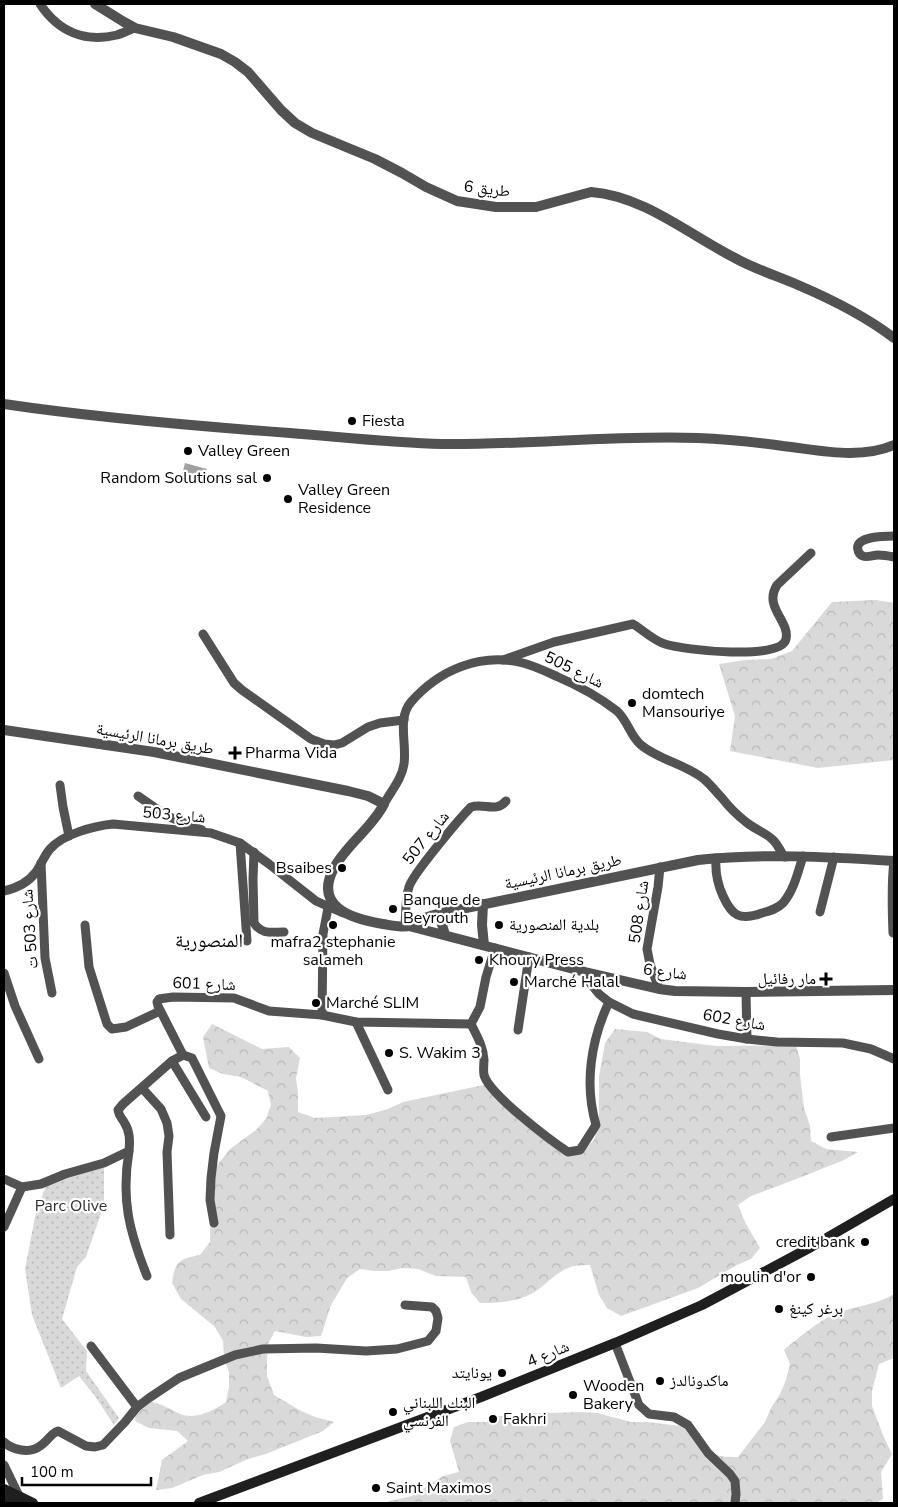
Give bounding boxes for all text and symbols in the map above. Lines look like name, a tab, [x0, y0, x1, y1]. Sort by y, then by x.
street label: طريق 6	[463, 175, 511, 203]
place label: Fiesta	[362, 410, 405, 432]
marker: Fiesta	[346, 415, 358, 427]
place label: Valley Green	[197, 440, 290, 462]
marker: Valley Green	[182, 445, 194, 457]
place label: Random Solutions sal	[100, 467, 257, 489]
marker: Random Solutions sal	[261, 472, 273, 484]
place label: Valley Green Residence	[297, 479, 390, 519]
marker: Valley Green Residence	[282, 493, 294, 505]
street label: شارع 505	[541, 646, 607, 694]
place label: domtech Mansouriye	[642, 683, 725, 723]
marker: domtech Mansouriye	[626, 697, 638, 709]
street label: طريق برمانا الرئيسية	[94, 718, 216, 760]
place label: Pharma Vida	[245, 742, 337, 764]
marker: Pharma Vida	[229, 747, 241, 759]
street label: شارع 503	[141, 801, 207, 829]
street label: شارع 507	[398, 806, 454, 870]
street label: طريق برمانا الرئيسية	[502, 849, 624, 895]
place label: Bsaibes	[276, 857, 332, 879]
marker: Bsaibes	[336, 862, 348, 874]
street label: شارع 508	[624, 879, 654, 945]
street label: شارع 503 ت	[16, 888, 44, 970]
place label: Banque de Beyrouth	[403, 889, 480, 929]
marker: Banque de Beyrouth	[387, 903, 399, 915]
place label: بلدية المنصورية	[509, 914, 599, 936]
marker: mafra2 stephanie salameh	[327, 919, 339, 931]
marker: بلدية المنصورية	[493, 919, 505, 931]
district label: المنصورية	[175, 928, 243, 954]
place label: mafra2 stephanie salameh	[270, 931, 396, 971]
place label: Khoury Press	[489, 949, 584, 971]
marker: Khoury Press	[473, 954, 485, 966]
street label: شارع 6	[642, 958, 688, 986]
place label: مار رفائيل	[758, 968, 816, 990]
place label: Marché Halal	[524, 971, 620, 993]
street label: شارع 601	[172, 972, 236, 996]
marker: مار رفائيل	[820, 973, 832, 985]
marker: Marché Halal	[508, 976, 520, 988]
place label: Marché SLIM	[326, 992, 419, 1014]
marker: Marché SLIM	[310, 997, 322, 1009]
street label: شارع 602	[701, 1004, 767, 1036]
place label: S. Wakim 3	[399, 1042, 481, 1064]
marker: S. Wakim 3	[383, 1047, 395, 1059]
park label: Parc Olive	[35, 1195, 107, 1217]
place label: credit bank	[776, 1231, 856, 1253]
marker: credit bank	[859, 1236, 871, 1248]
place label: moulin d'or	[720, 1266, 801, 1288]
marker: moulin d'or	[805, 1271, 817, 1283]
place label: برغر كينغ	[789, 1298, 843, 1320]
marker: برغر كينغ	[773, 1303, 785, 1315]
street label: شارع 4	[523, 1336, 573, 1372]
place label: يونايتد	[452, 1362, 492, 1384]
marker: يونايتد	[496, 1367, 508, 1379]
place label: ماكدونالدز	[669, 1370, 729, 1392]
place label: Wooden Bakery	[583, 1375, 644, 1415]
marker: ماكدونالدز	[654, 1375, 666, 1387]
marker: Wooden Bakery	[567, 1389, 579, 1401]
place label: البنك اللبناني الفرنسي	[403, 1392, 475, 1433]
marker: البنك اللبناني الفرنسي	[387, 1406, 399, 1418]
place label: Fakhri	[503, 1408, 546, 1430]
marker: Fakhri	[487, 1413, 499, 1425]
scale bar	[22, 1454, 151, 1486]
text: 100 m	[30, 1462, 74, 1482]
place label: Saint Maximos	[386, 1477, 491, 1499]
marker: Saint Maximos	[370, 1482, 382, 1494]

